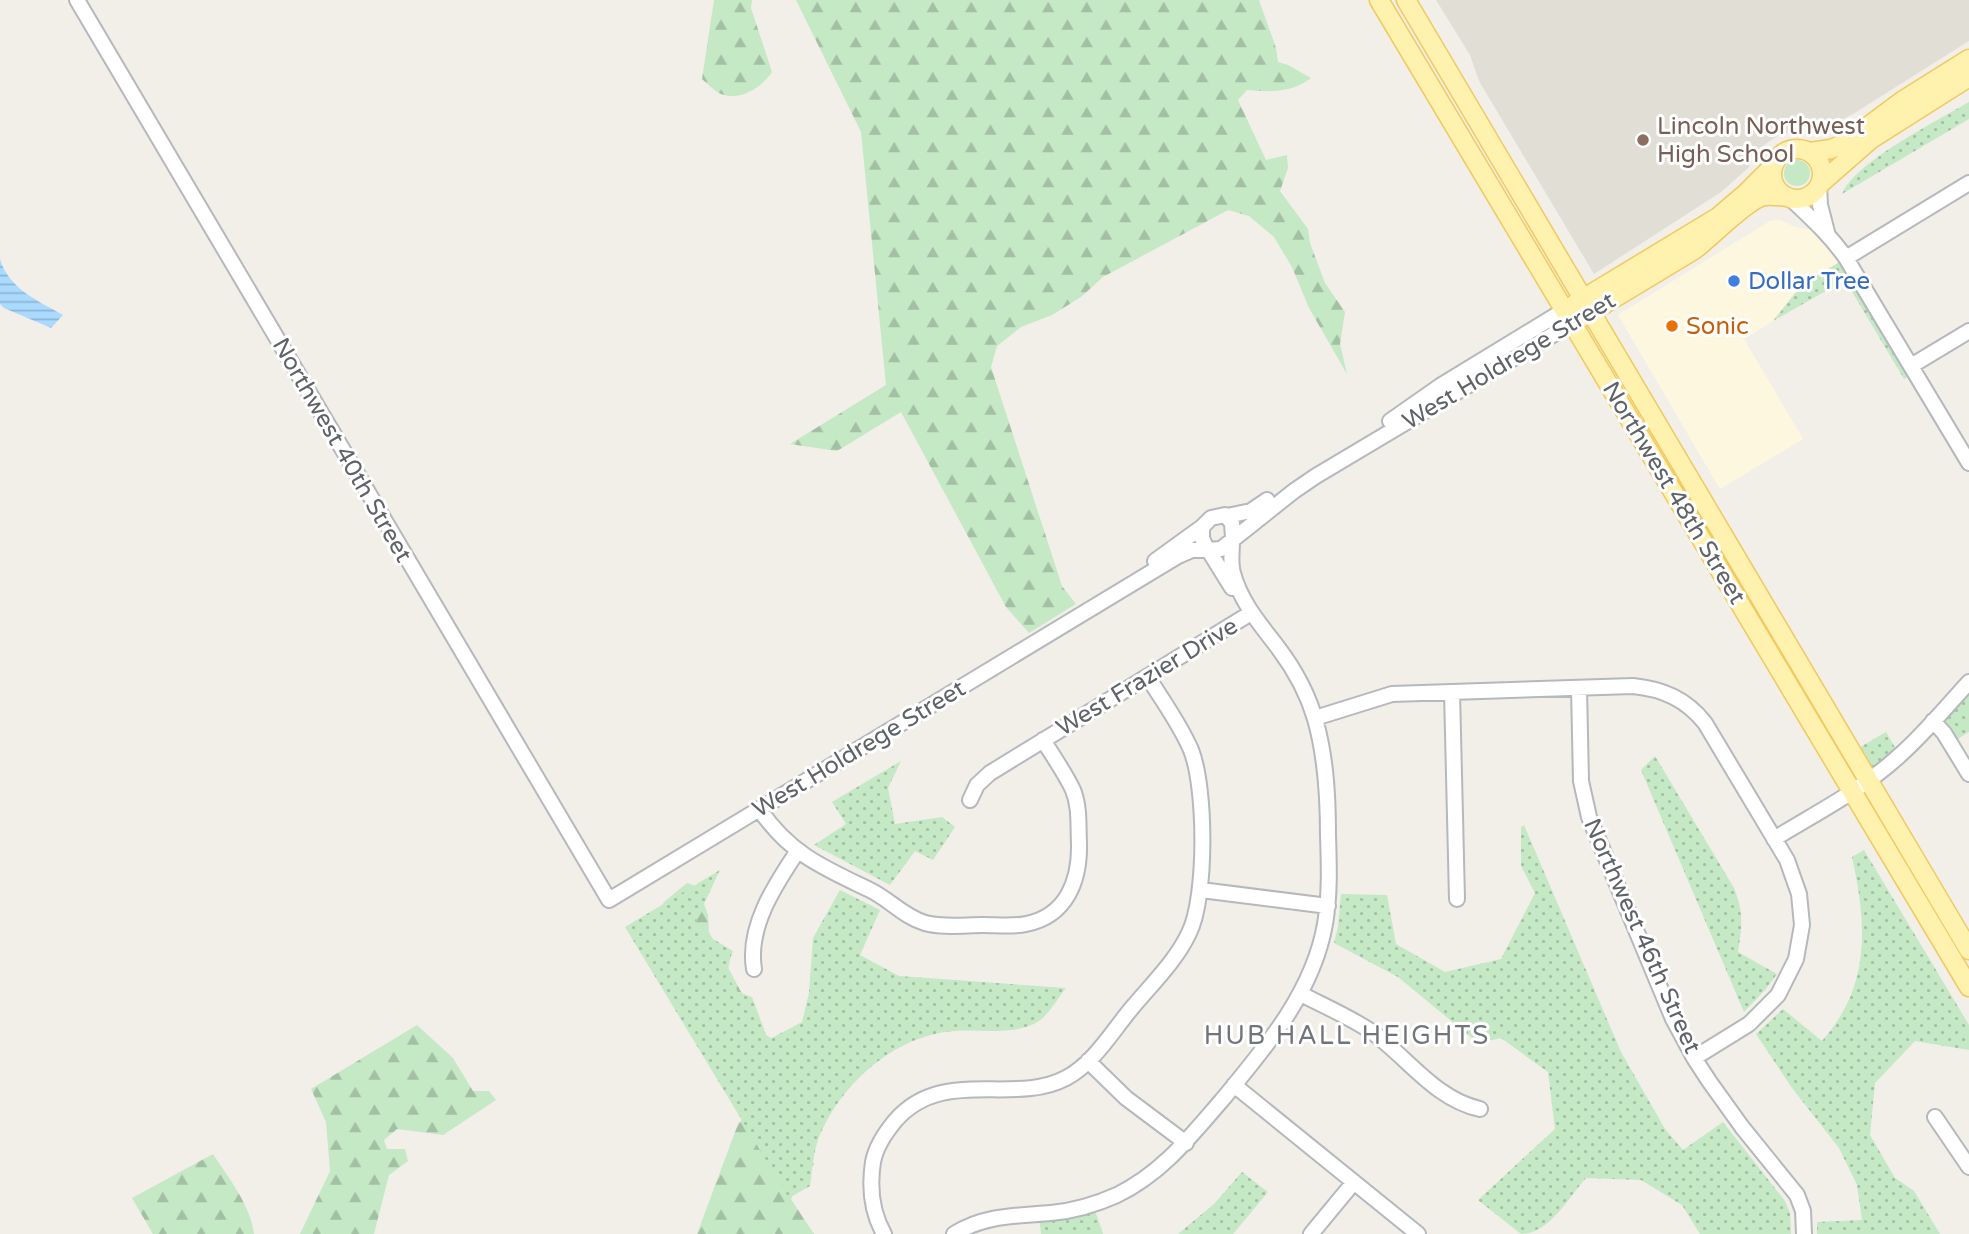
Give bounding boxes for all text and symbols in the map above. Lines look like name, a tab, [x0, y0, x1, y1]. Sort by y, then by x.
place label: Lincoln Northwest High School	[1657, 112, 1865, 169]
marker: Lincoln Northwest High School	[1635, 132, 1651, 148]
place label: Dollar Tree	[1748, 267, 1870, 296]
marker: Dollar Tree	[1726, 273, 1742, 289]
street label: West Holdrege Street	[1397, 286, 1621, 436]
place label: Sonic	[1686, 312, 1749, 341]
marker: Sonic	[1664, 318, 1680, 334]
street label: Northwest 40th Street	[266, 333, 418, 567]
street label: Northwest 48th Street	[1596, 377, 1752, 609]
street label: West Frazier Drive	[1051, 611, 1243, 743]
street label: West Holdrege Street	[747, 674, 971, 824]
street label: Northwest 46th Street	[1577, 814, 1707, 1058]
district label: HUB HALL HEIGHTS	[1204, 1020, 1490, 1051]

